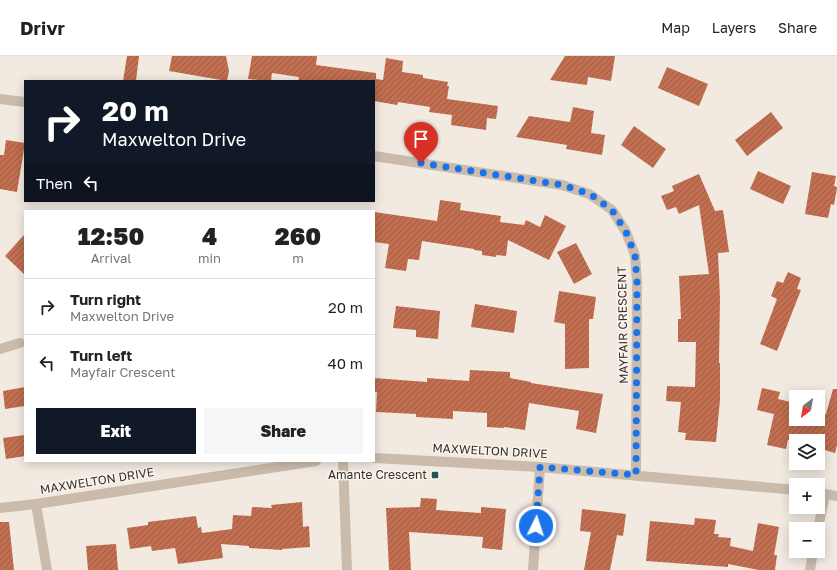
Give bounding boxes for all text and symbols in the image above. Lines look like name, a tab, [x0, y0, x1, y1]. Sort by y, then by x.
text: Drivr	[20, 16, 65, 39]
text: Map	[661, 19, 690, 36]
text: Layers	[712, 19, 756, 36]
text: Share	[778, 19, 817, 36]
text: 20 m	[102, 94, 169, 127]
icon: right	[36, 96, 88, 148]
pin	[404, 122, 438, 163]
text: Maxwelton Drive	[102, 128, 246, 150]
icon: arrive	[410, 128, 432, 150]
icon: left	[80, 172, 102, 194]
text: Then	[36, 174, 72, 192]
text: 12:50	[78, 221, 144, 250]
text: 4	[202, 221, 217, 250]
text: 260	[275, 221, 321, 250]
text: Arrival	[91, 250, 131, 266]
text: min	[198, 250, 221, 266]
text: m	[292, 250, 304, 266]
street label: MAYFAIR CRESCENT	[614, 266, 631, 384]
text: Turn right	[70, 290, 141, 308]
icon: right	[36, 296, 58, 318]
text: 20 m	[328, 298, 363, 316]
text: Maxwelton Drive	[70, 308, 174, 324]
text: Turn left	[70, 346, 132, 364]
icon: left	[36, 352, 58, 374]
text: 40 m	[328, 354, 363, 372]
text: Mayfair Crescent	[70, 364, 175, 380]
north arrow	[789, 390, 825, 426]
map controls	[789, 390, 825, 558]
button: Exit	[36, 408, 196, 454]
button: Share	[204, 408, 363, 454]
button: layers	[789, 434, 825, 470]
street label: MAXWELTON DRIVE	[432, 440, 548, 461]
street label: MAXWELTON DRIVE	[39, 464, 155, 497]
place label: Amante Crescent	[328, 467, 427, 482]
marker: Amante Crescent	[430, 470, 440, 480]
button: +	[789, 478, 825, 514]
position arrow	[515, 505, 557, 547]
button: −	[789, 522, 825, 558]

